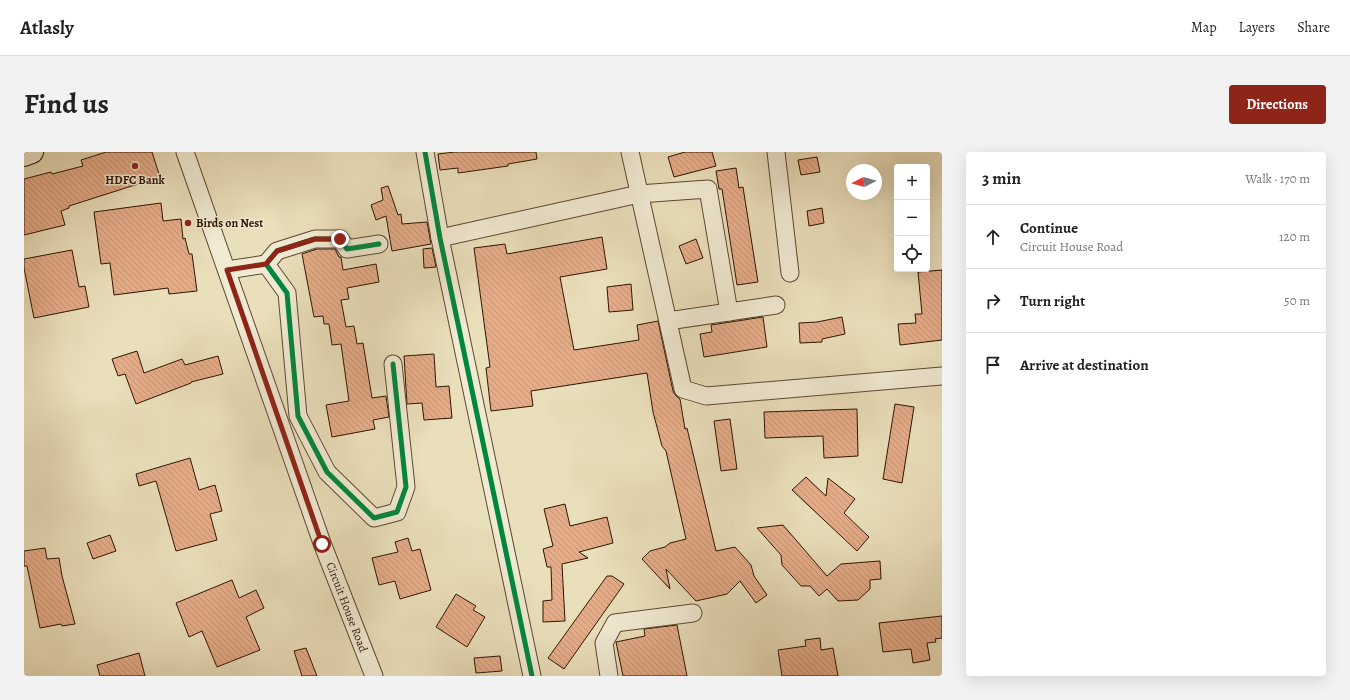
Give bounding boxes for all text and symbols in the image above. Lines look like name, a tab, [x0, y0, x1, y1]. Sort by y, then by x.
text: Atlasly	[20, 15, 74, 41]
text: Map	[1191, 18, 1217, 37]
text: Layers	[1239, 18, 1275, 37]
text: Share	[1297, 18, 1330, 37]
text: Find us	[24, 85, 109, 123]
button: Directions	[1229, 85, 1326, 124]
marker: HDFC Bank	[130, 161, 140, 171]
north arrow	[846, 164, 882, 200]
map controls	[894, 164, 930, 272]
button: +	[894, 164, 930, 200]
text: 3 min	[982, 167, 1021, 190]
text: Walk · 170 m	[1245, 170, 1310, 187]
place label: HDFC Bank	[105, 172, 165, 188]
button: −	[894, 200, 930, 236]
place label: Birds on Nest	[196, 215, 263, 231]
marker: Birds on Nest	[183, 218, 193, 228]
text: Continue	[1020, 218, 1078, 238]
icon: ahead	[982, 226, 1004, 248]
text: 120 m	[1279, 228, 1310, 245]
route end	[331, 230, 349, 248]
button: locate	[894, 236, 930, 272]
text: Circuit House Road	[1020, 238, 1123, 255]
icon: right	[982, 290, 1004, 312]
text: Turn right	[1020, 291, 1085, 311]
text: 50 m	[1284, 292, 1310, 309]
icon: arrive	[982, 354, 1004, 376]
text: Arrive at destination	[1020, 355, 1149, 375]
route start	[313, 535, 331, 553]
street label: Circuit House Road	[322, 560, 372, 655]

